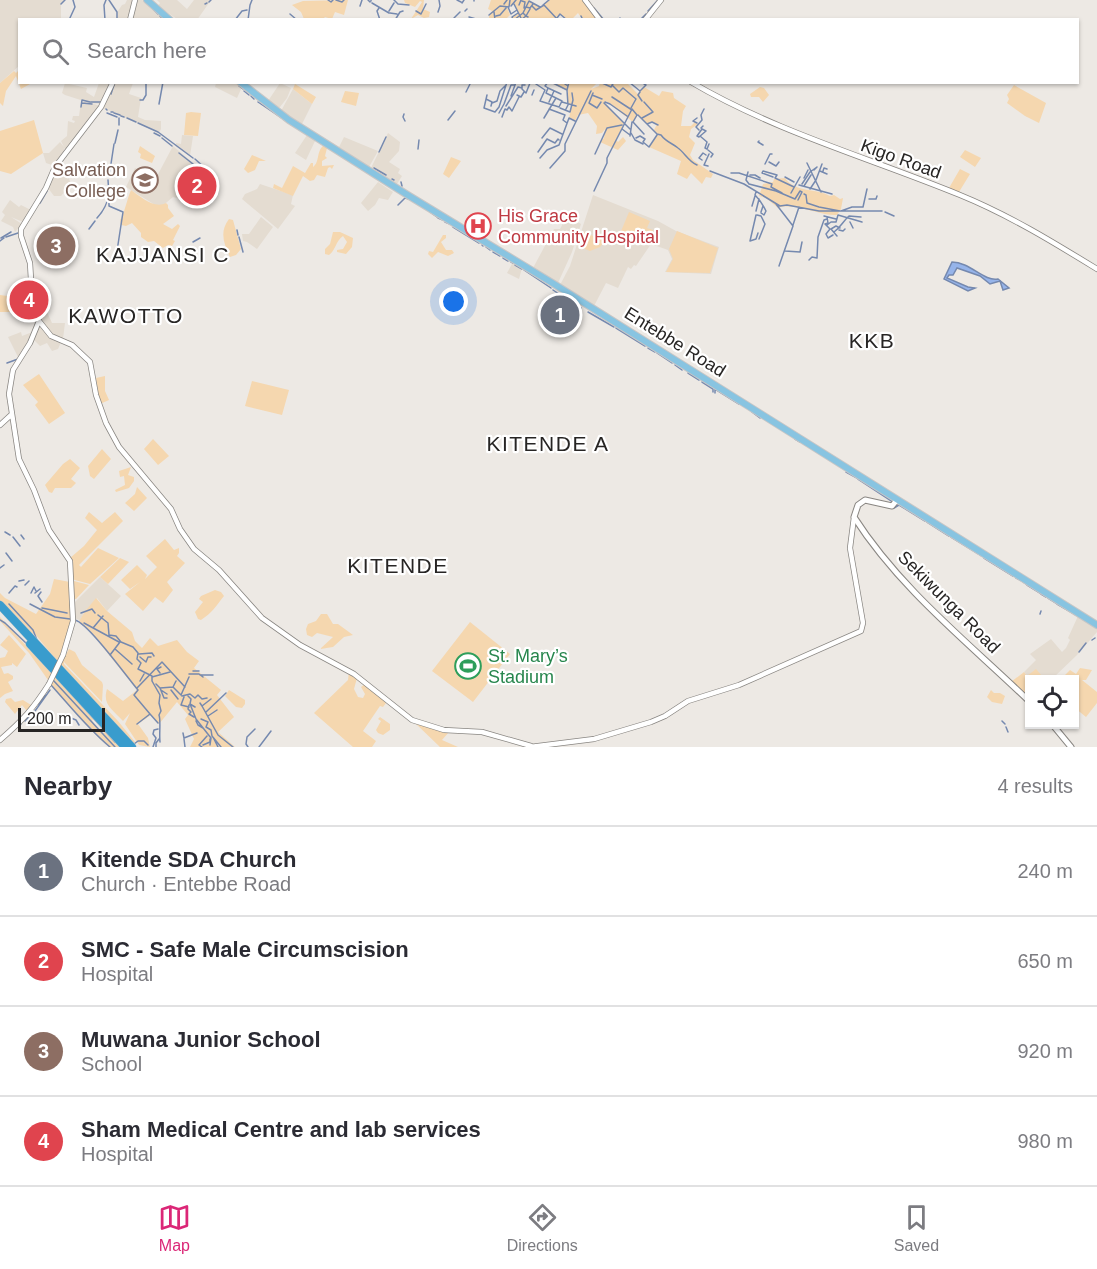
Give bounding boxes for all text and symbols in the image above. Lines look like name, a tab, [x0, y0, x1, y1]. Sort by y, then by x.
search box	[18, 18, 1079, 84]
icon: search	[39, 35, 72, 68]
text: Search here	[87, 38, 207, 63]
street label: Kigo Road	[858, 135, 944, 183]
place label: Salvation College	[52, 160, 126, 201]
pin: 2	[178, 164, 216, 208]
school or university icon: Salvation College	[130, 165, 160, 195]
place label: His Grace Community Hospital	[498, 206, 659, 247]
hospital icon: His Grace Community Hospital	[463, 211, 493, 241]
pin: 3	[36, 224, 76, 268]
district label: KAJJANSI C	[96, 243, 230, 266]
pin: 4	[9, 278, 48, 322]
your location	[439, 287, 468, 316]
pin: 1	[540, 292, 580, 338]
street label: Entebbe Road	[621, 303, 729, 381]
district label: KAWOTTO	[68, 304, 184, 327]
district label: KKB	[849, 329, 895, 352]
district label: KITENDE A	[486, 432, 610, 455]
street label: Sekiwunga Road	[894, 547, 1004, 657]
district label: KITENDE	[347, 554, 449, 577]
place label: St. Mary’s Stadium	[488, 646, 568, 687]
sports icon: St. Mary’s Stadium	[453, 651, 483, 681]
map controls	[1025, 675, 1079, 729]
button: locate	[1025, 675, 1079, 729]
scale bar	[18, 705, 105, 732]
text: 200 m	[27, 710, 71, 727]
text: Nearby	[24, 771, 112, 801]
text: 4 results	[997, 775, 1073, 797]
text: Kitende SDA Church	[81, 847, 297, 872]
text: 1	[38, 860, 49, 882]
text: 240 m	[1017, 860, 1073, 882]
text: Church · Entebbe Road	[81, 873, 291, 895]
text: SMC - Safe Male Circumscision	[81, 937, 409, 962]
text: 2	[38, 950, 49, 972]
text: 650 m	[1017, 950, 1073, 972]
text: Hospital	[81, 963, 153, 985]
text: Muwana Junior School	[81, 1027, 321, 1052]
text: 3	[38, 1040, 49, 1062]
text: 920 m	[1017, 1040, 1073, 1062]
text: School	[81, 1053, 142, 1075]
text: Sham Medical Centre and lab services	[81, 1117, 481, 1142]
text: 4	[38, 1130, 49, 1152]
text: 980 m	[1017, 1130, 1073, 1152]
text: Hospital	[81, 1143, 153, 1165]
tab: Map	[158, 1201, 191, 1255]
tab: Directions	[507, 1201, 578, 1255]
tab: Saved	[894, 1201, 939, 1255]

